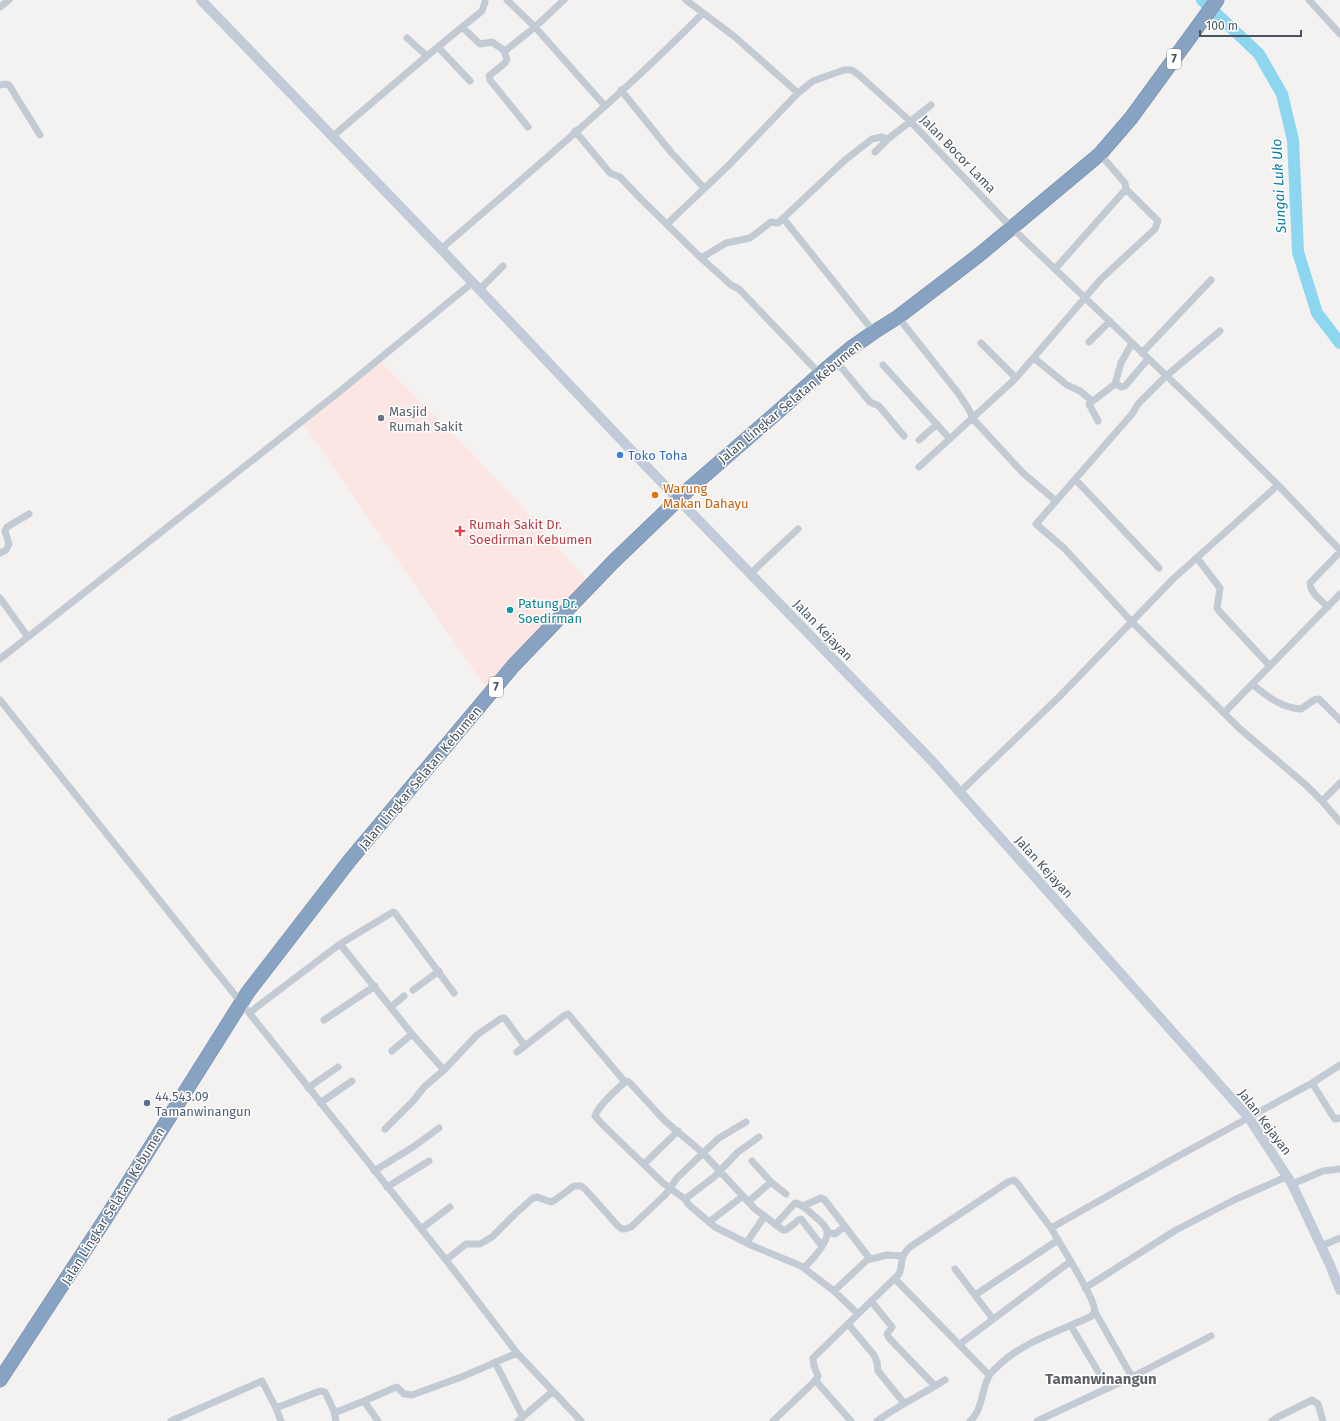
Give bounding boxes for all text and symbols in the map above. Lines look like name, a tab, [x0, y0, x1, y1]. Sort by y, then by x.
scale bar	[1200, 12, 1301, 38]
text: 100 m	[1206, 19, 1238, 33]
road number: 7	[1167, 49, 1181, 69]
street label: Jalan Bocor Lama	[917, 112, 999, 196]
water label: Sungai Luk Ulo	[1268, 138, 1290, 235]
street label: Jalan Lingkar Selatan Kebumen	[715, 338, 865, 466]
place label: Masjid Rumah Sakit	[389, 404, 463, 434]
marker: Masjid Rumah Sakit	[376, 413, 386, 423]
place label: Toko Toha	[628, 448, 687, 463]
marker: Toko Toha	[615, 450, 625, 460]
place label: Warung Makan Dahayu	[663, 481, 749, 511]
marker: Warung Makan Dahayu	[650, 490, 660, 500]
place label: Rumah Sakit Dr. Soedirman Kebumen	[469, 517, 592, 547]
marker: Rumah Sakit Dr. Soedirman Kebumen	[454, 525, 466, 537]
place label: Patung Dr. Soedirman	[518, 596, 582, 626]
street label: Jalan Kejayan	[790, 596, 856, 664]
marker: Patung Dr. Soedirman	[505, 605, 515, 615]
road number: 7	[489, 677, 503, 697]
street label: Jalan Lingkar Selatan Kebumen	[356, 703, 484, 853]
street label: Jalan Kejayan	[1012, 833, 1076, 901]
street label: Jalan Kejayan	[1235, 1086, 1295, 1158]
place label: 44.543.09 Tamanwinangun	[155, 1089, 251, 1119]
marker: 44.543.09 Tamanwinangun	[142, 1098, 152, 1108]
street label: Jalan Lingkar Selatan Kebumen	[58, 1125, 168, 1287]
district label: Tamanwinangun	[1045, 1370, 1157, 1388]

